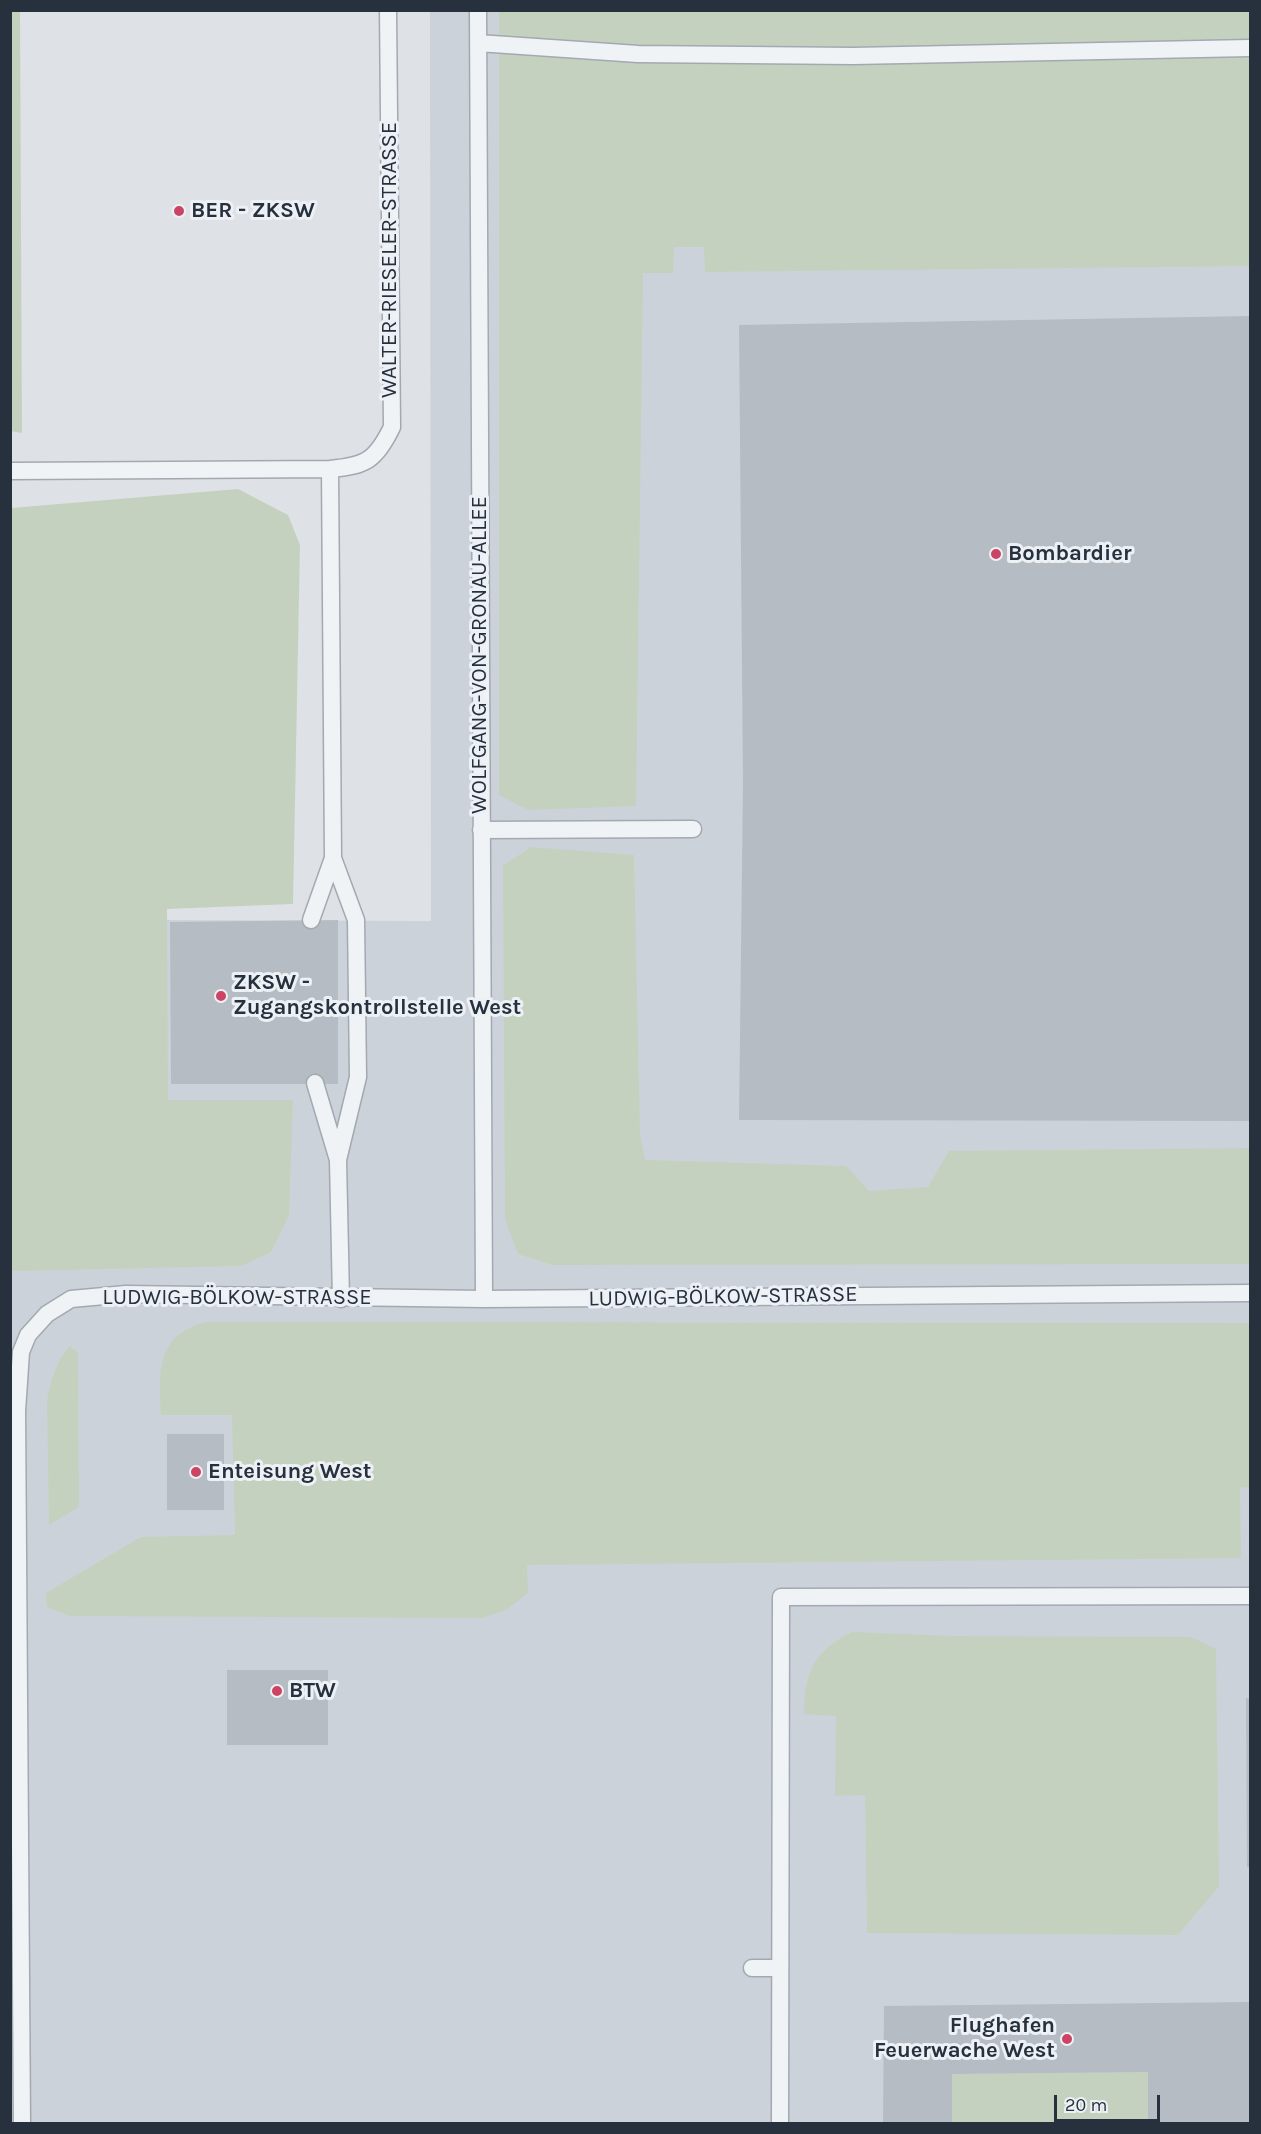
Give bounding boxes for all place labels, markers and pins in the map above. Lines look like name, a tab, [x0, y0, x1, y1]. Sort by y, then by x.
place label: BER - ZKSW	[191, 198, 315, 224]
marker: BER - ZKSW	[172, 204, 186, 218]
place label: Bombardier	[1008, 541, 1132, 567]
marker: Bombardier	[989, 547, 1003, 561]
place label: ZKSW - Zugangskontrollstelle West	[233, 970, 521, 1022]
marker: ZKSW - Zugangskontrollstelle West	[214, 989, 228, 1003]
place label: Enteisung West	[208, 1459, 372, 1485]
marker: Enteisung West	[189, 1465, 203, 1479]
place label: BTW	[289, 1678, 336, 1704]
marker: BTW	[270, 1684, 284, 1698]
place label: Flughafen Feuerwache West	[874, 2013, 1055, 2064]
marker: Flughafen Feuerwache West	[1060, 2032, 1074, 2046]

